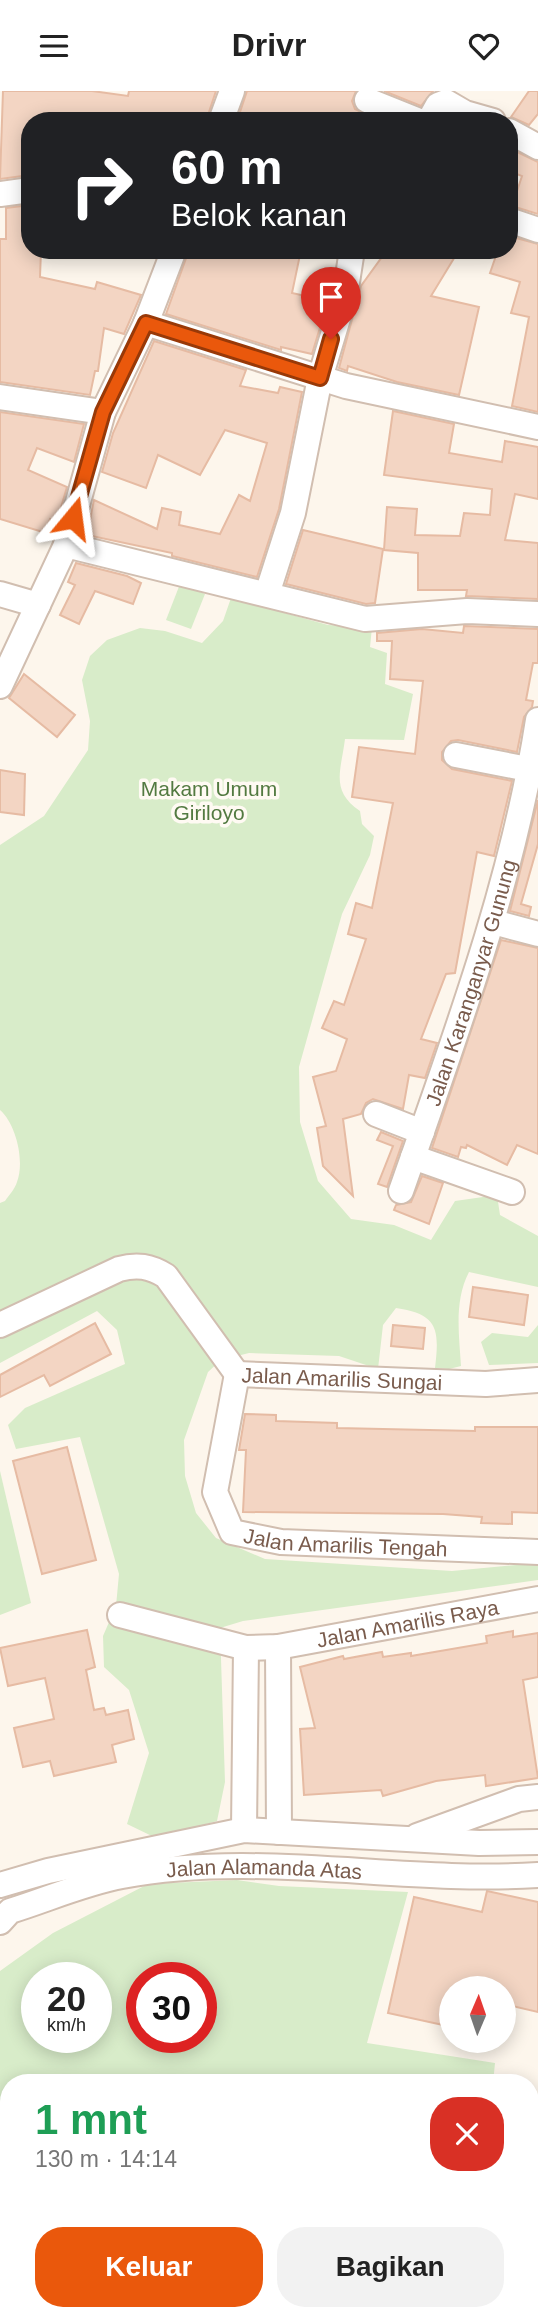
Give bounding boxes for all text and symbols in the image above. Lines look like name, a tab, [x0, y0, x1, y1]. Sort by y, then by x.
icon: menu	[35, 27, 73, 65]
text: Drivr	[232, 27, 306, 63]
icon: heart	[465, 27, 503, 65]
icon: right	[56, 140, 147, 231]
text: 60 m	[171, 140, 283, 194]
text: Belok kanan	[171, 197, 347, 233]
pin	[301, 267, 361, 339]
icon: arrive	[312, 278, 350, 316]
position arrow	[36, 481, 110, 555]
park label: Makam Umum Giriloyo	[141, 777, 277, 824]
street label: Jalan Karanganyar Gunung	[421, 857, 520, 1109]
street label: Jalan Amarilis Sungai	[241, 1363, 443, 1394]
street label: Jalan Amarilis Tengah	[242, 1523, 448, 1560]
street label: Jalan Amarilis Raya	[315, 1595, 501, 1651]
street label: Jalan Alamanda Atas	[165, 1854, 363, 1883]
speed limit sign: 30	[126, 1962, 217, 2053]
north arrow	[439, 1976, 516, 2053]
map controls	[439, 1976, 516, 2053]
text: 20	[47, 1979, 86, 2018]
text: km/h	[47, 2015, 86, 2035]
text: 1 mnt	[35, 2096, 147, 2143]
button: close	[430, 2097, 504, 2171]
text: 130 m · 14:14	[35, 2146, 177, 2172]
button: Keluar	[35, 2227, 263, 2307]
button: Bagikan	[277, 2227, 504, 2307]

